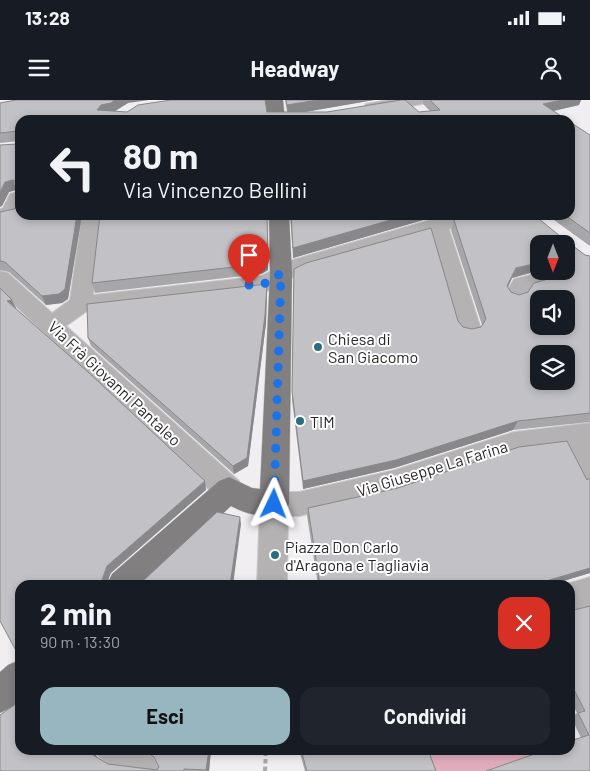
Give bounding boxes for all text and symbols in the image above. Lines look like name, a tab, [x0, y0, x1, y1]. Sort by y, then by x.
text: 13:28	[25, 6, 70, 29]
icon: menu	[25, 54, 53, 82]
icon: person	[537, 54, 565, 82]
text: Headway	[251, 55, 339, 81]
text: 80 m	[123, 134, 198, 176]
icon: left	[40, 135, 105, 200]
text: Via Vincenzo Bellini	[123, 176, 307, 202]
pin	[228, 234, 270, 285]
north arrow	[530, 235, 575, 280]
map controls	[530, 235, 575, 390]
icon: arrive	[235, 241, 263, 269]
button: sound	[530, 290, 575, 335]
street label: Via Frà Giovanni Pantaleo	[45, 317, 185, 449]
place label: Chiesa di San Giacomo	[328, 329, 418, 366]
marker: Chiesa di San Giacomo	[312, 341, 324, 353]
button: layers	[530, 345, 575, 390]
place label: TIM	[310, 412, 335, 431]
marker: TIM	[294, 415, 306, 427]
street label: Via Giuseppe La Farina	[354, 436, 510, 500]
position arrow	[247, 477, 299, 529]
place label: Piazza Don Carlo d'Aragona e Tagliavia	[285, 537, 429, 574]
marker: Piazza Don Carlo d'Aragona e Tagliavia	[269, 549, 281, 561]
text: 2 min	[40, 595, 112, 631]
button: close	[498, 597, 550, 649]
text: 90 m · 13:30	[40, 632, 120, 651]
button: Esci	[40, 687, 290, 745]
button: Condividi	[300, 687, 550, 745]

